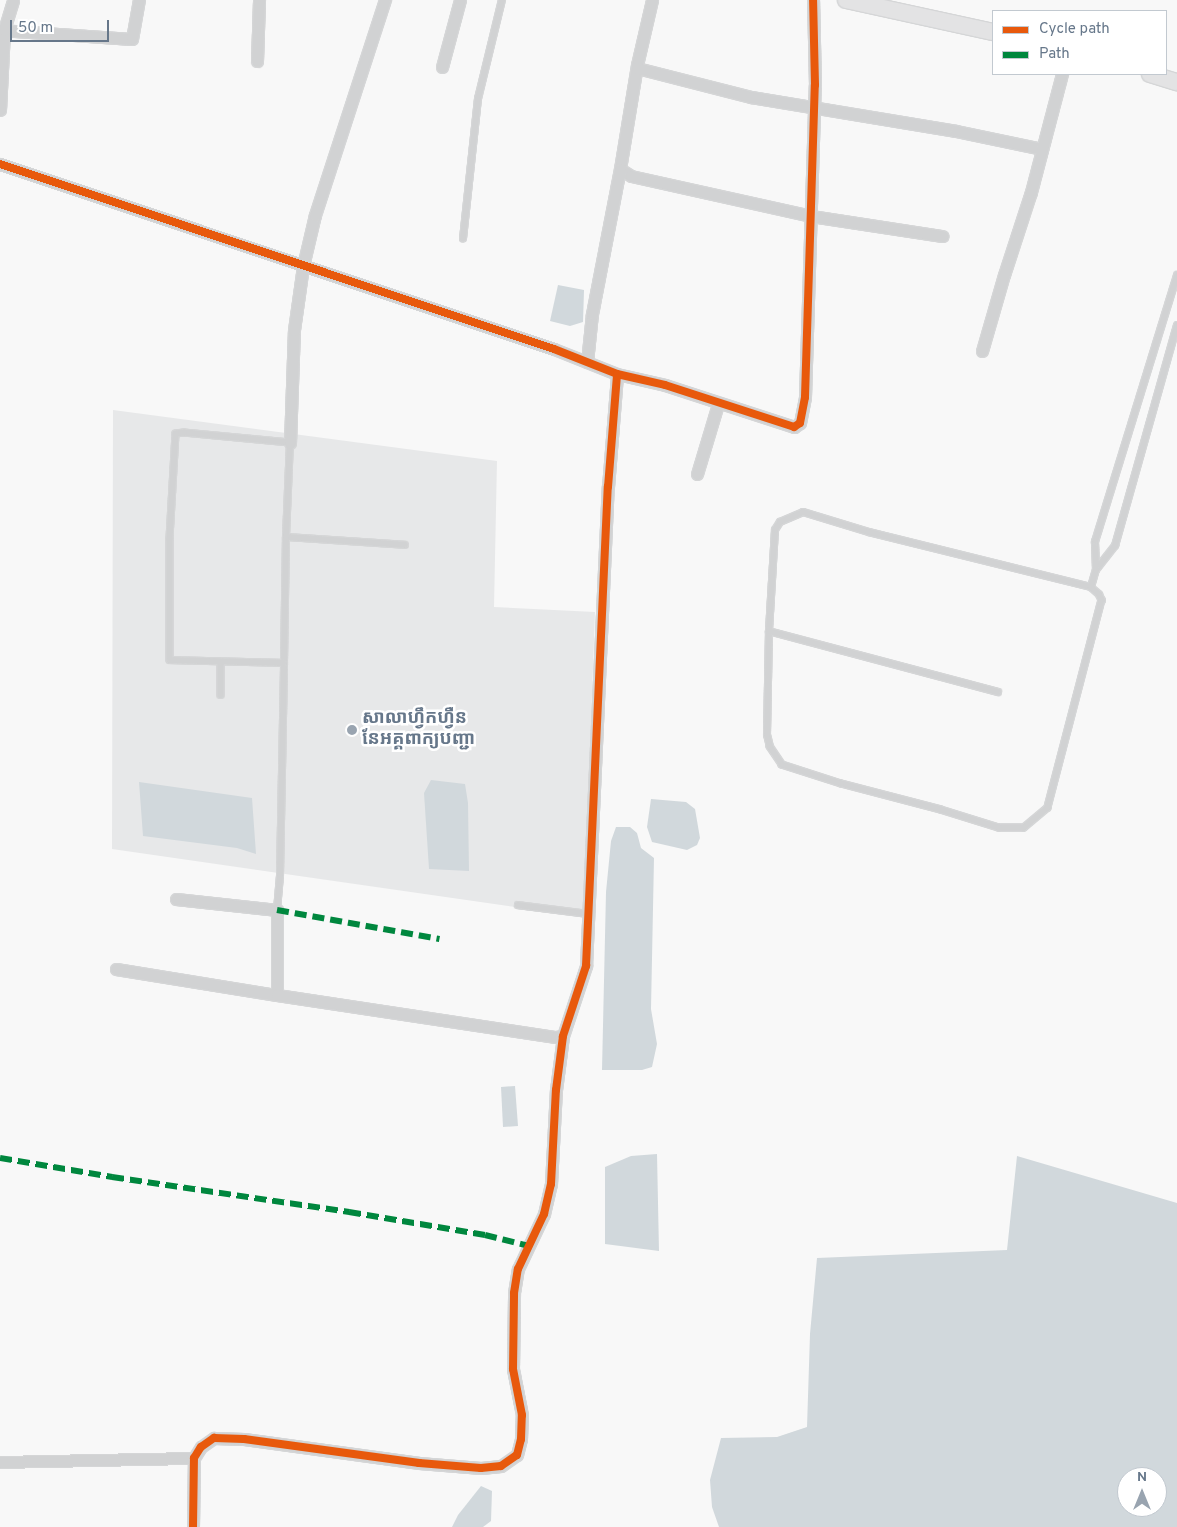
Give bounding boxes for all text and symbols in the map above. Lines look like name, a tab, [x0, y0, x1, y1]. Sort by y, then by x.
scale bar	[12, 10, 111, 42]
legend	[992, 10, 1167, 75]
text: 50 m	[18, 19, 53, 38]
text: Cycle path	[1039, 20, 1110, 39]
text: Path	[1039, 45, 1070, 64]
place label: សាលាហ្វឹកហ្វឺន នែអគ្គពាក្យបញ្ជា	[362, 709, 475, 752]
marker: សាលាហ្វឹកហ្វឺន នែអគ្គពាក្យបញ្ជា	[346, 724, 358, 736]
north arrow	[1117, 1467, 1167, 1517]
text: N	[1137, 1469, 1147, 1486]

